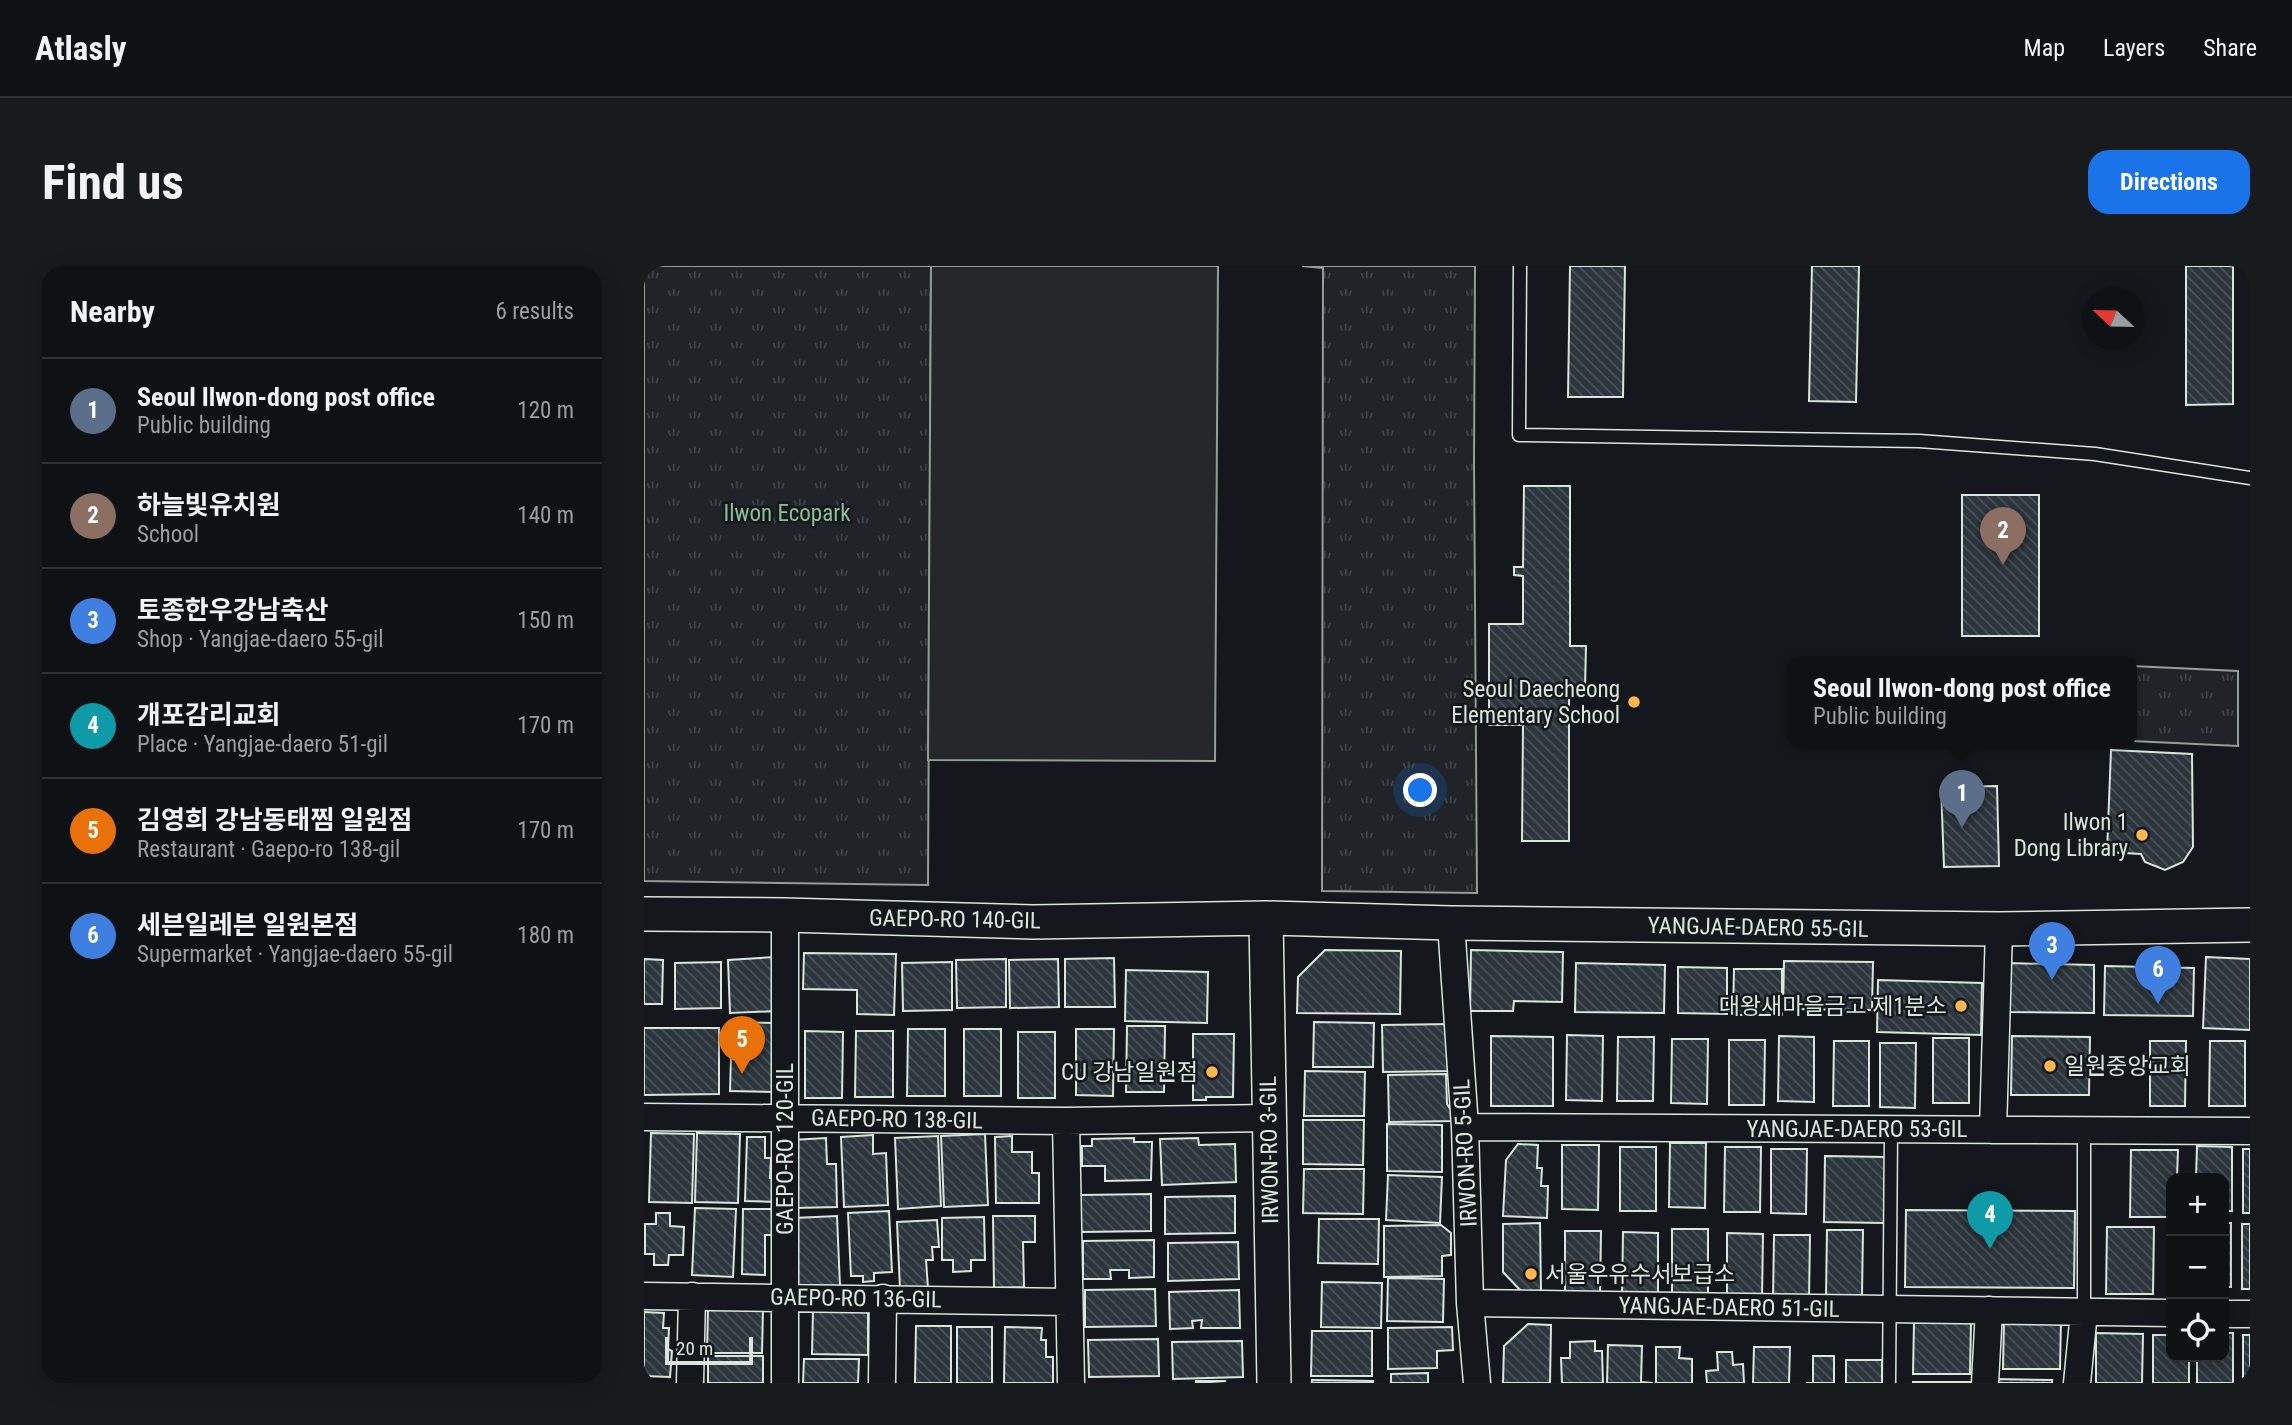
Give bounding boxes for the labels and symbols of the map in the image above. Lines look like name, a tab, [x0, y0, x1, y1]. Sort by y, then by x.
north arrow	[2082, 287, 2145, 350]
park label: Ilwon Ecopark	[723, 500, 851, 527]
pin: 2	[1980, 507, 2026, 565]
place label: Seoul Daecheong Elementary School	[1451, 676, 1620, 729]
marker: Seoul Daecheong Elementary School	[1626, 694, 1642, 710]
pin: 1	[1939, 770, 1985, 828]
your location	[1403, 773, 1437, 807]
place label: Ilwon 1 Dong Library	[2014, 809, 2128, 862]
marker: Ilwon 1 Dong Library	[2134, 827, 2150, 843]
street label: GAEPO-RO 140-GIL	[869, 905, 1041, 934]
street label: YANGJAE-DAERO 55-GIL	[1647, 912, 1869, 943]
pin: 3	[2029, 922, 2075, 980]
pin: 6	[2135, 946, 2181, 1004]
place label: 대왕새마을금고 제1분소	[1719, 993, 1947, 1020]
marker: 대왕새마을금고 제1분소	[1953, 998, 1969, 1014]
pin: 5	[719, 1016, 765, 1074]
place label: 일원중앙교회	[2064, 1053, 2191, 1080]
marker: 일원중앙교회	[2042, 1058, 2058, 1074]
place label: CU 강남일원점	[1061, 1059, 1198, 1086]
street label: GAEPO-RO 120-GIL	[772, 1063, 799, 1235]
marker: CU 강남일원점	[1204, 1064, 1220, 1080]
street label: IRWON-RO 3-GIL	[1255, 1076, 1284, 1224]
street label: IRWON-RO 5-GIL	[1448, 1078, 1483, 1228]
street label: GAEPO-RO 138-GIL	[811, 1105, 983, 1134]
street label: YANGJAE-DAERO 53-GIL	[1747, 1116, 1968, 1143]
pin: 4	[1967, 1191, 2013, 1249]
place label: 서울우유수서보급소	[1545, 1261, 1735, 1288]
marker: 서울우유수서보급소	[1523, 1266, 1539, 1282]
street label: GAEPO-RO 136-GIL	[770, 1284, 942, 1313]
street label: YANGJAE-DAERO 51-GIL	[1618, 1292, 1840, 1323]
scale bar	[665, 1334, 752, 1366]

